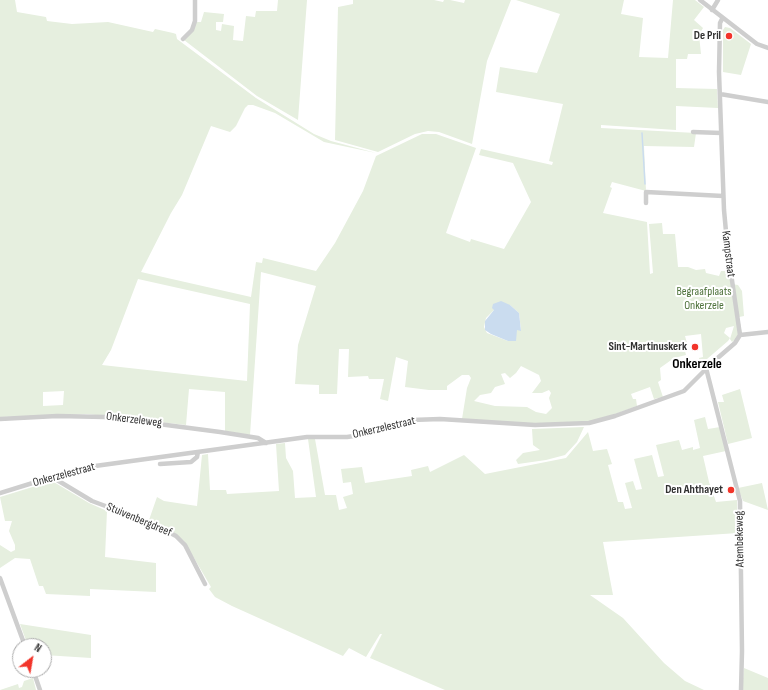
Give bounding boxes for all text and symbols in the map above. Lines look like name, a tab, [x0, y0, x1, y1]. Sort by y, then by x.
place label: De Pril	[694, 29, 721, 43]
marker: De Pril	[724, 31, 734, 41]
street label: Kampstraat	[718, 230, 738, 278]
park label: Begraafplaats Onkerzele	[676, 285, 732, 313]
place label: Sint-Martinuskerk	[609, 340, 687, 354]
marker: Sint-Martinuskerk	[690, 342, 700, 352]
district label: Onkerzele	[672, 356, 722, 372]
street label: Onkerzeleweg	[105, 409, 163, 431]
street label: Onkerzelestraat	[351, 414, 417, 442]
street label: Onkerzelestraat	[31, 460, 97, 490]
place label: Den Ahthayet	[665, 483, 723, 497]
marker: Den Ahthayet	[726, 485, 736, 495]
street label: Stuivenbergdreef	[104, 500, 174, 540]
street label: Atembekeweg	[732, 511, 748, 567]
north arrow	[12, 638, 52, 678]
text: N	[32, 641, 44, 655]

